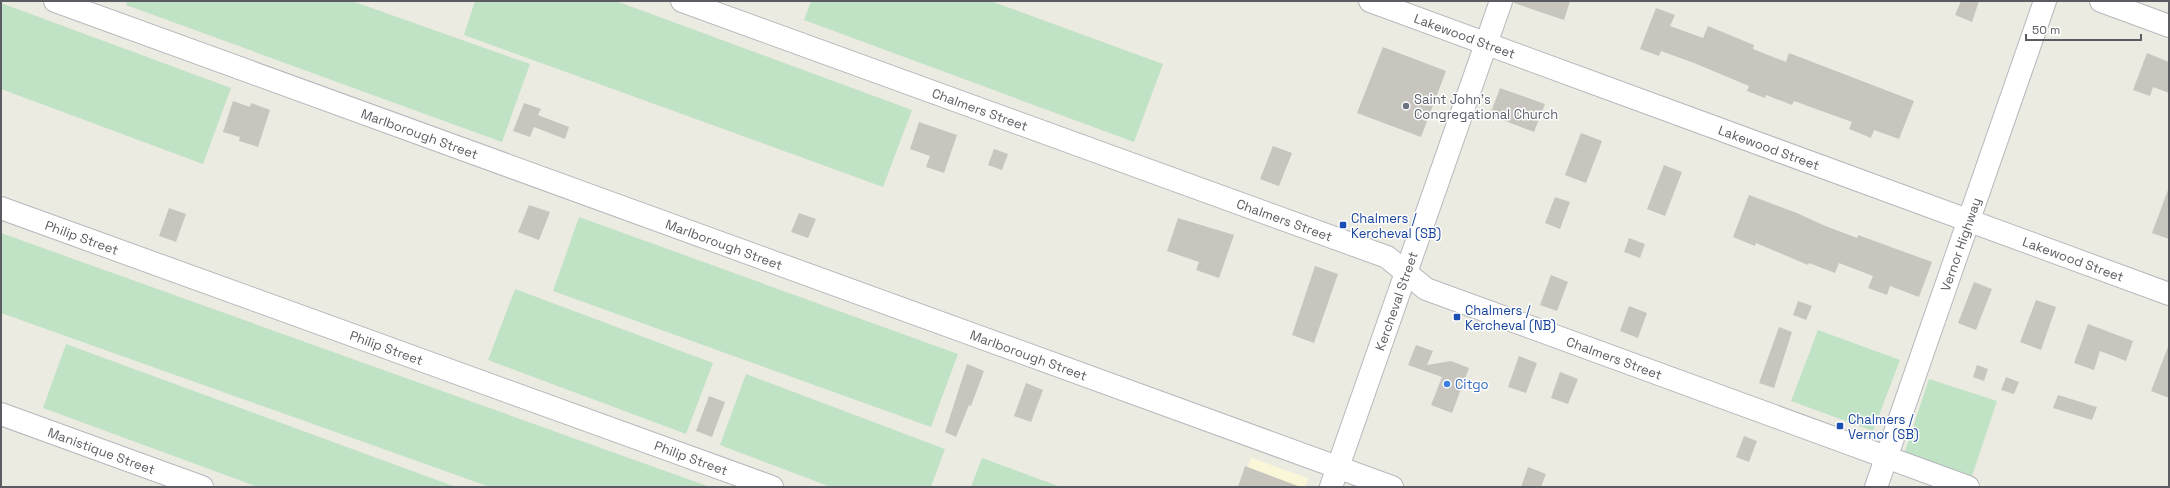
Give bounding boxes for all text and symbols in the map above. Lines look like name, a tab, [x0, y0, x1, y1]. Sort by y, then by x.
street label: Lakewood Street	[1412, 9, 1518, 62]
scale bar	[2026, 16, 2141, 42]
text: 50 m	[2032, 22, 2060, 38]
street label: Chalmers Street	[930, 84, 1030, 134]
place label: Saint John's Congregational Church	[1414, 91, 1558, 123]
marker: Saint John's Congregational Church	[1401, 101, 1411, 111]
street label: Marlborough Street	[359, 104, 481, 163]
street label: Lakewood Street	[1716, 121, 1822, 174]
street label: Chalmers Street	[1234, 195, 1335, 245]
street label: Vernor Highway	[1936, 195, 1985, 293]
place label: Chalmers / Kercheval (SB)	[1351, 210, 1441, 242]
street label: Marlborough Street	[663, 215, 785, 273]
street label: Philip Street	[43, 216, 121, 258]
marker: Chalmers / Kercheval (SB)	[1338, 220, 1348, 230]
street label: Lakewood Street	[2020, 233, 2126, 285]
street label: Kercheval Street	[1371, 249, 1421, 353]
place label: Chalmers / Kercheval (NB)	[1465, 302, 1556, 334]
marker: Chalmers / Kercheval (NB)	[1452, 312, 1462, 322]
street label: Philip Street	[347, 326, 426, 369]
street label: Marlborough Street	[968, 326, 1090, 384]
street label: Chalmers Street	[1564, 333, 1665, 383]
place label: Citgo	[1455, 376, 1489, 393]
marker: Citgo	[1442, 379, 1452, 389]
place label: Chalmers / Vernor (SB)	[1848, 411, 1919, 443]
marker: Chalmers / Vernor (SB)	[1835, 421, 1845, 431]
street label: Manistique Street	[46, 423, 158, 478]
street label: Philip Street	[652, 437, 730, 479]

